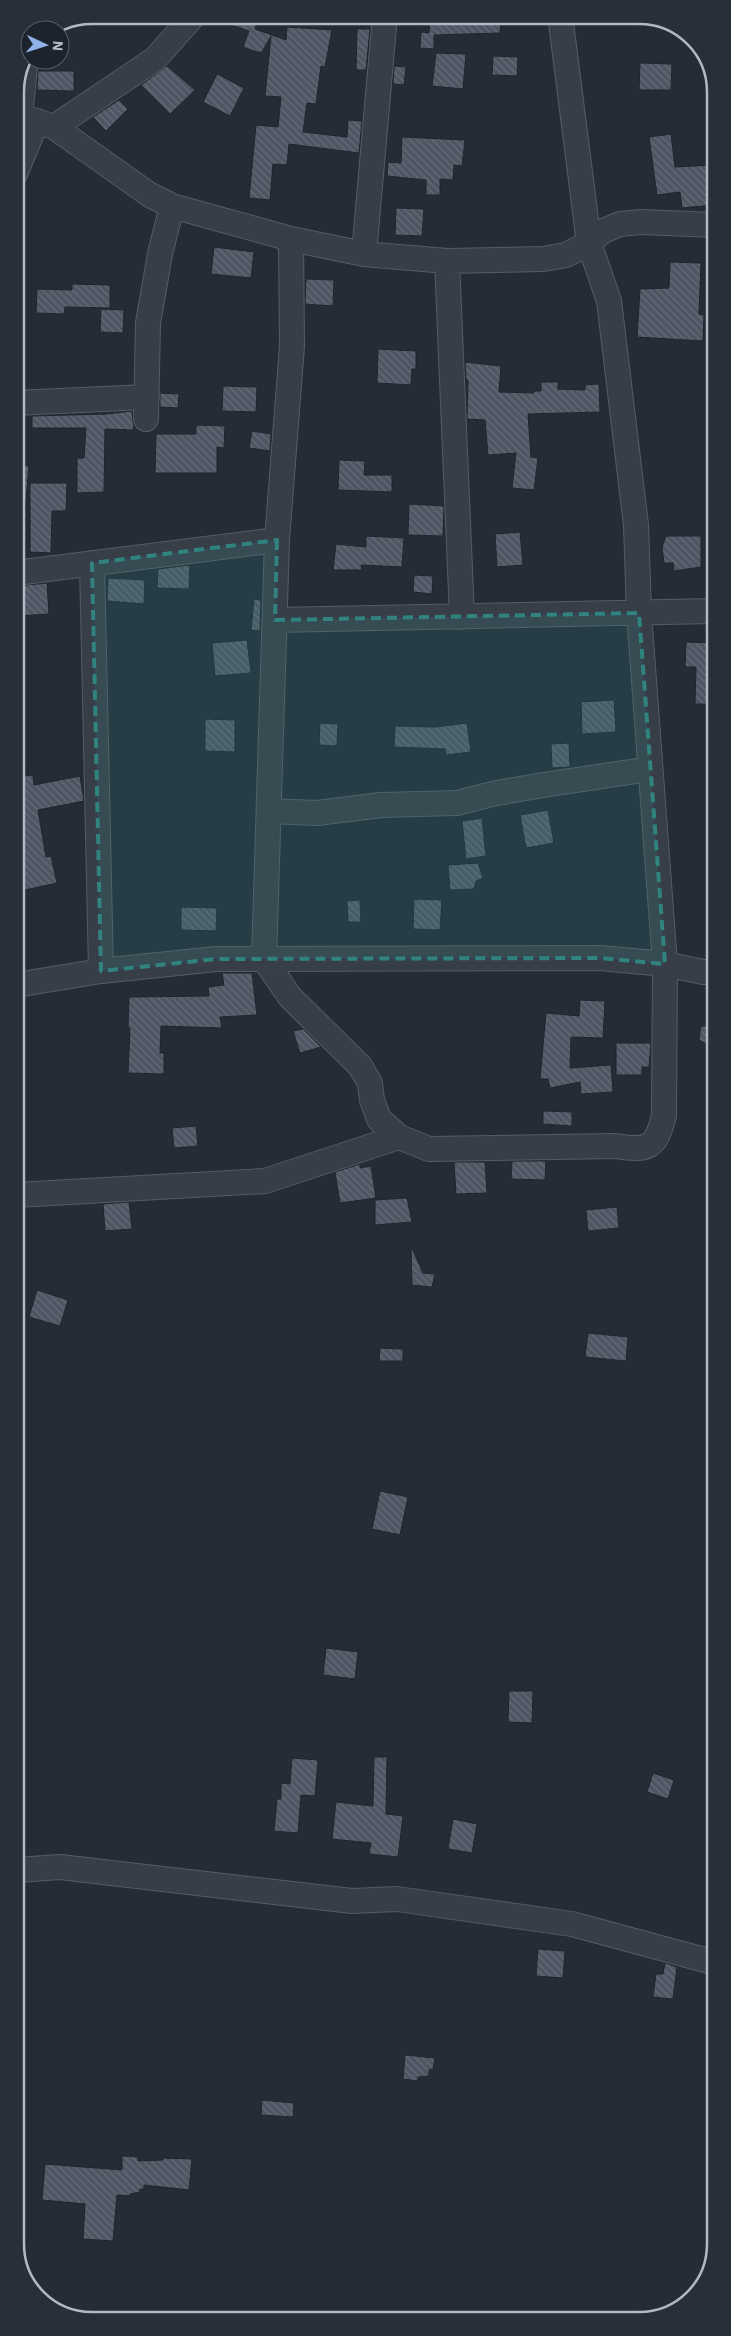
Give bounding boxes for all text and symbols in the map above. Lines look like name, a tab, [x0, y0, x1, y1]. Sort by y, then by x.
north arrow	[20, 20, 70, 70]
text: N	[49, 40, 67, 52]

